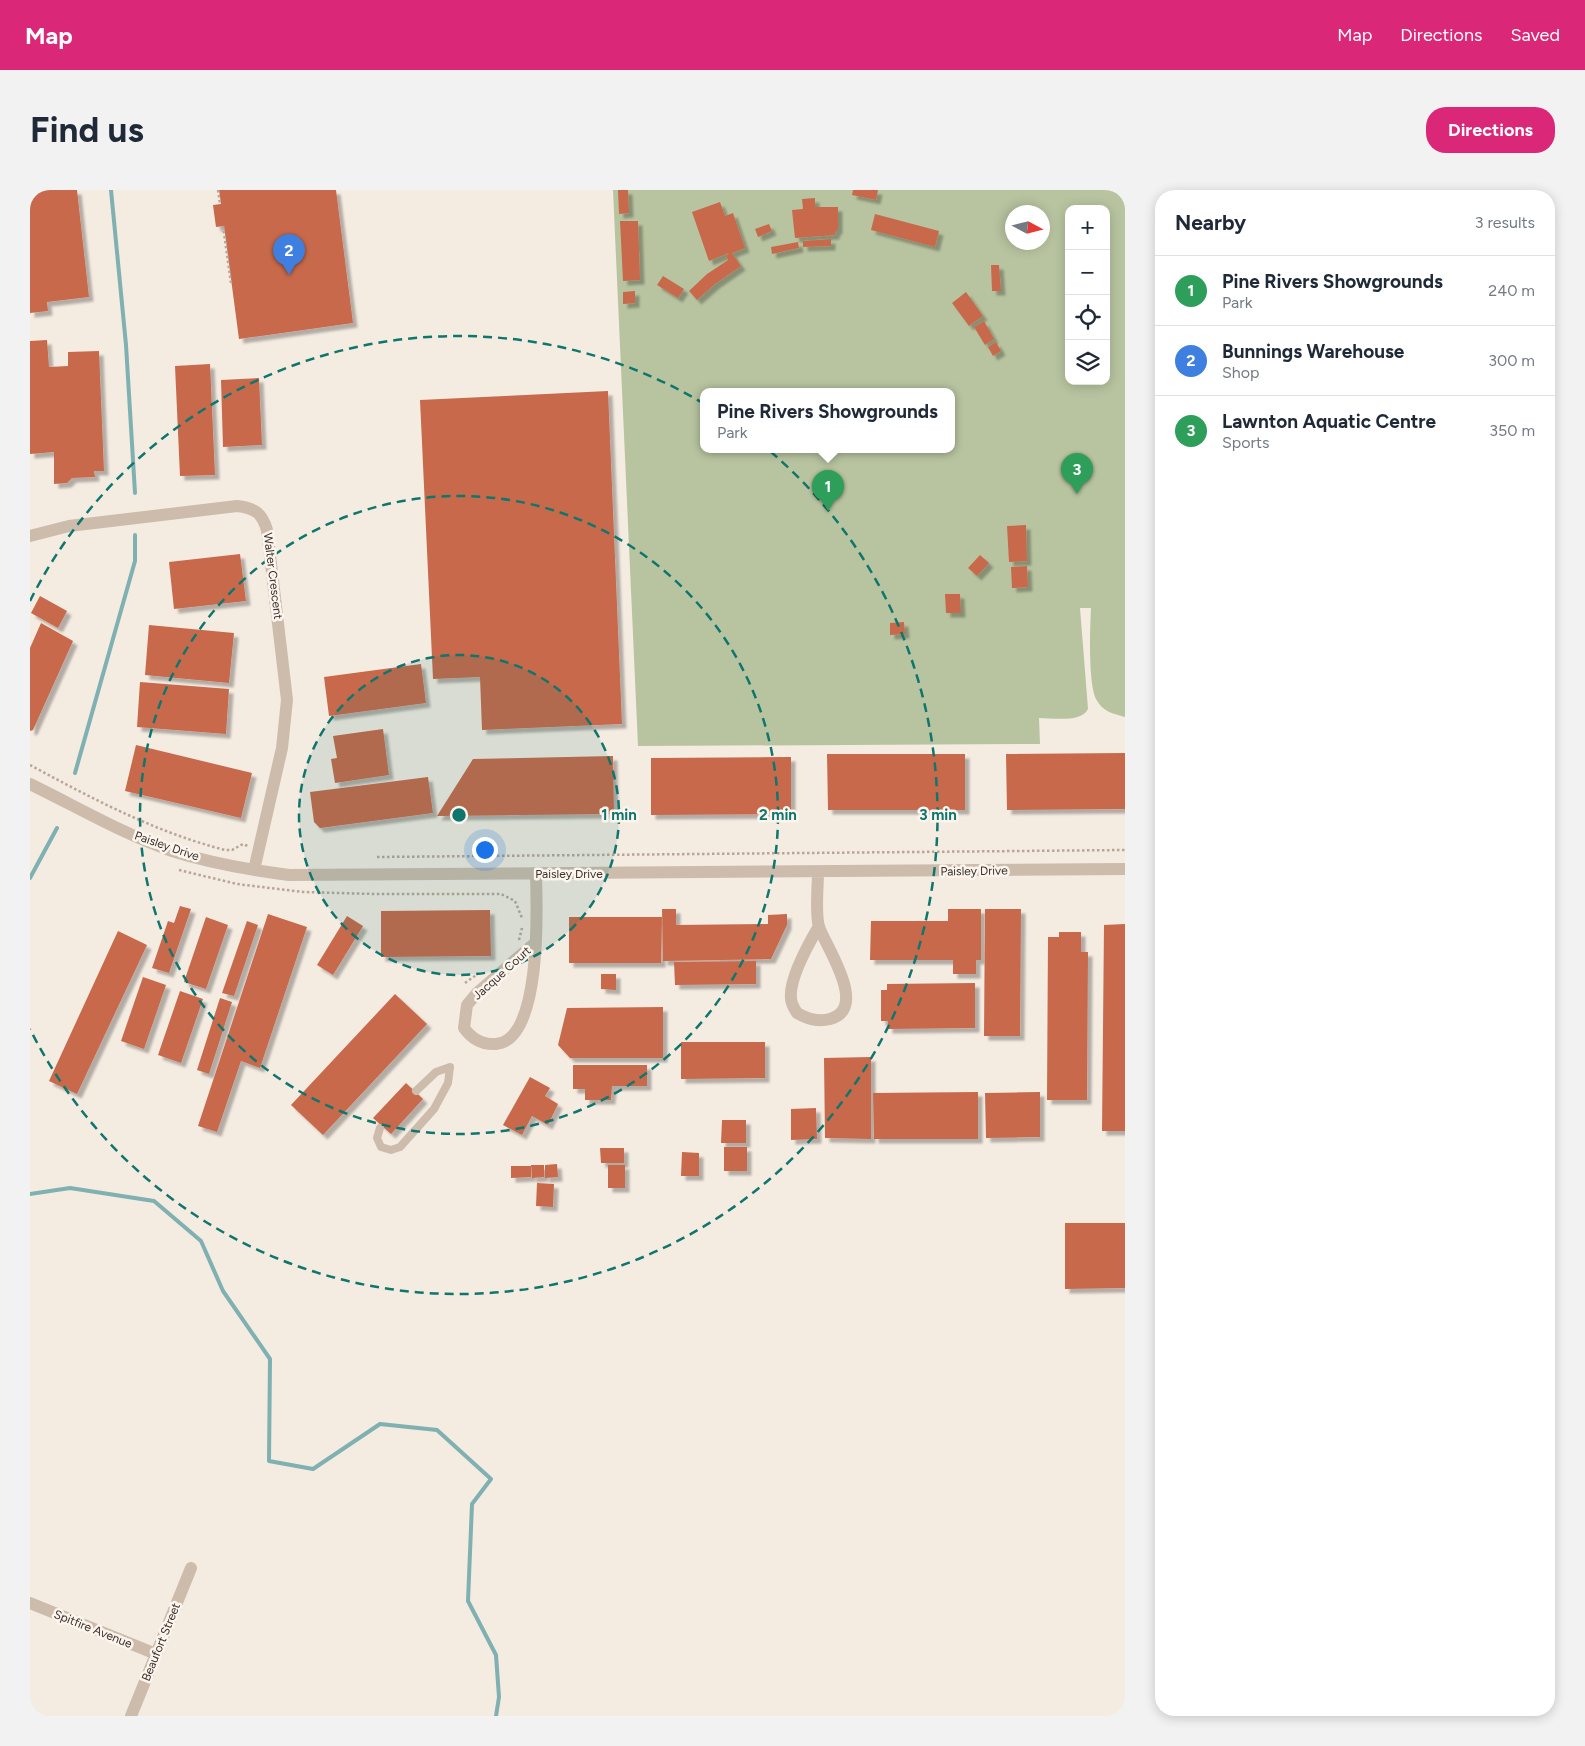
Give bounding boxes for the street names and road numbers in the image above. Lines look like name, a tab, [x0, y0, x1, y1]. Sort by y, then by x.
street label: Walter Crescent	[261, 532, 285, 620]
street label: Paisley Drive	[133, 828, 202, 864]
street label: Paisley Drive	[940, 863, 1008, 879]
street label: Paisley Drive	[535, 867, 603, 881]
street label: Jacque Court	[470, 943, 534, 1003]
street label: Beaufort Street	[139, 1600, 183, 1683]
street label: Spitfire Avenue	[52, 1607, 135, 1651]

